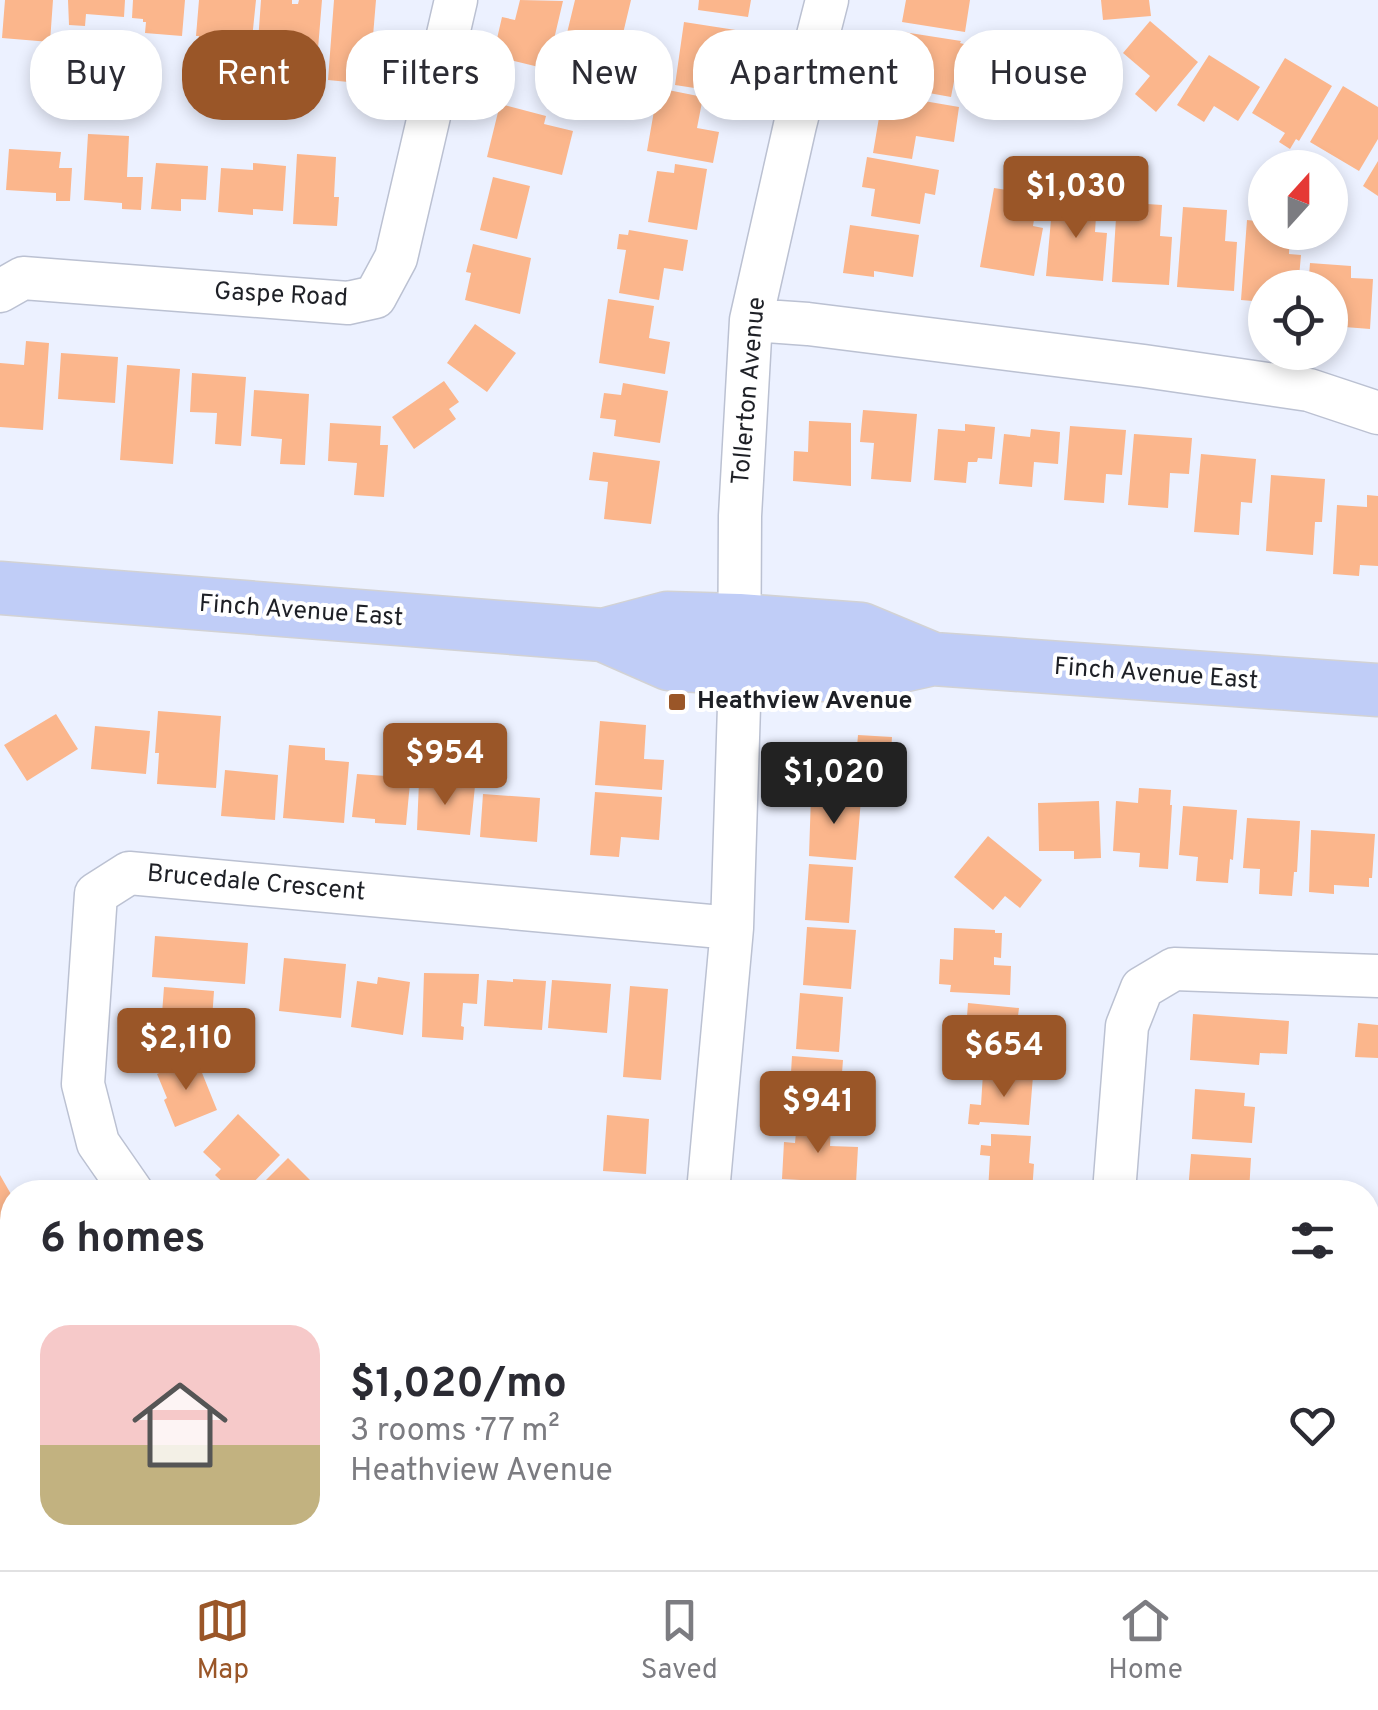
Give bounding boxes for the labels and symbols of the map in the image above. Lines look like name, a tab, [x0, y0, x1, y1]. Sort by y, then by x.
north arrow	[1248, 150, 1348, 250]
pin: $1,030	[995, 156, 1157, 241]
street label: Gaspe Road	[213, 277, 349, 315]
street label: Tollerton Avenue	[726, 296, 774, 486]
street label: Finch Avenue East	[198, 589, 404, 635]
street label: Finch Avenue East	[1053, 652, 1259, 698]
place label: Heathview Avenue	[697, 686, 913, 718]
marker: Heathview Avenue	[666, 691, 688, 713]
pin: $954	[386, 723, 504, 808]
pin: $1,020	[753, 742, 915, 827]
street label: Brucedale Crescent	[146, 859, 366, 909]
pin: $2,110	[105, 1008, 267, 1093]
pin: $654	[945, 1015, 1063, 1100]
pin: $941	[759, 1071, 877, 1156]

